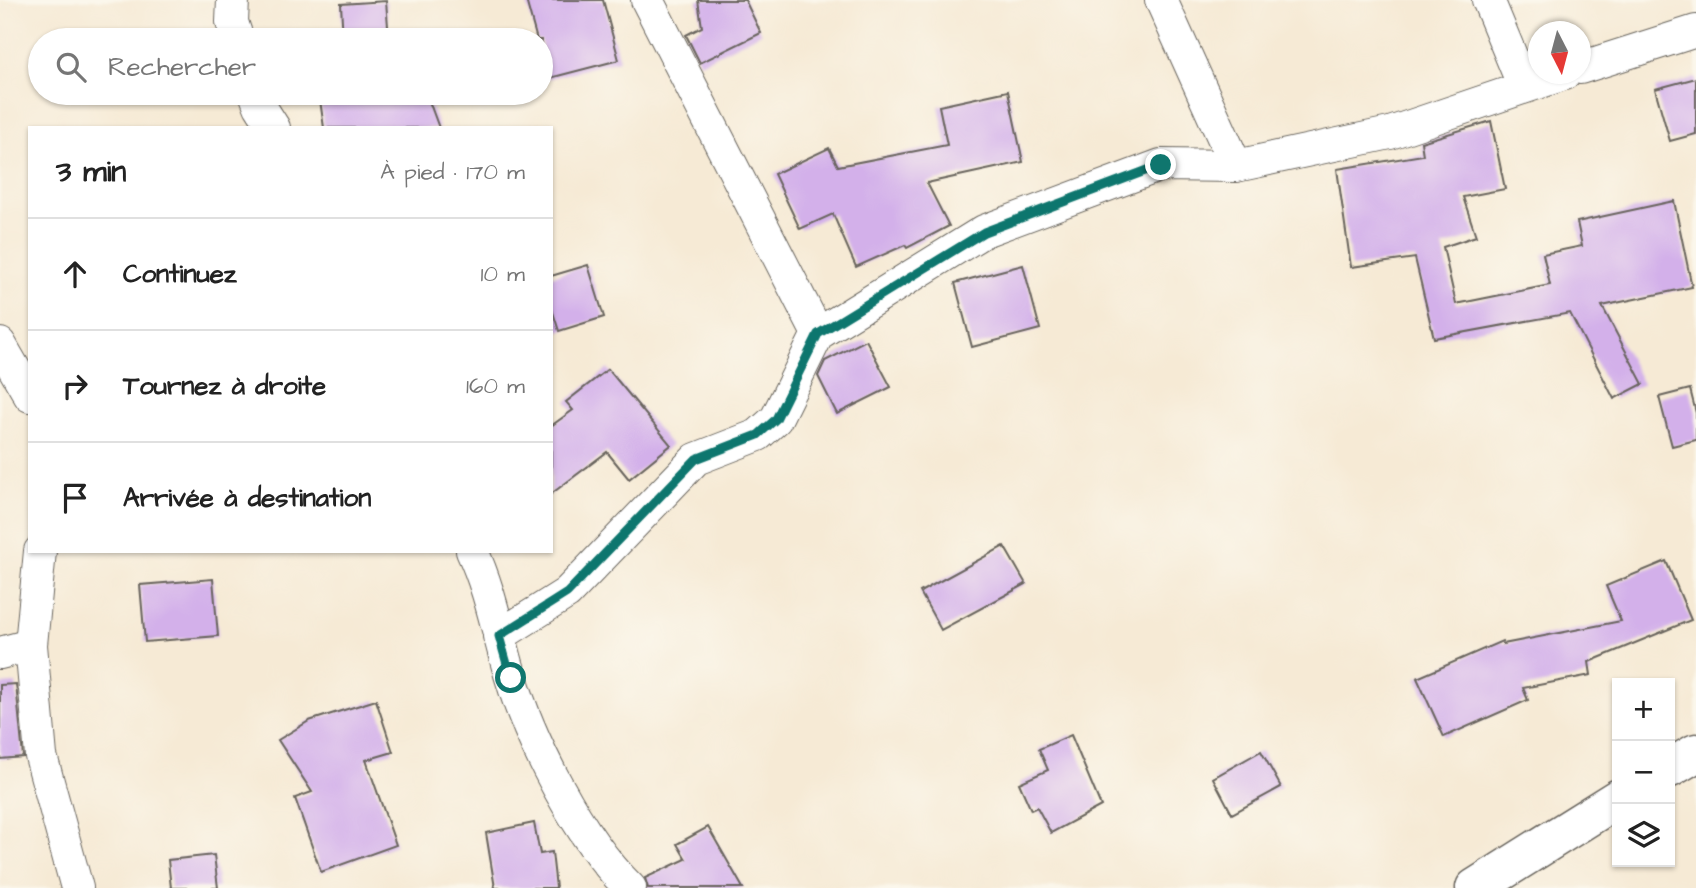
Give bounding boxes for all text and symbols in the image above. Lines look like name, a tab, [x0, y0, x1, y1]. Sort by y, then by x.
north arrow	[1528, 21, 1591, 84]
search box	[28, 28, 553, 105]
icon: search	[52, 48, 90, 86]
text: Rechercher	[108, 49, 256, 85]
route end	[1145, 149, 1176, 180]
text: 3 min	[56, 151, 126, 193]
text: À pied · 170 m	[380, 156, 525, 188]
icon: ahead	[56, 255, 94, 293]
text: Continuez	[123, 256, 237, 292]
text: 10 m	[480, 258, 525, 290]
icon: right	[56, 367, 94, 405]
text: Tournez à droite	[123, 368, 326, 404]
text: 160 m	[466, 370, 525, 402]
icon: arrive	[56, 479, 94, 517]
text: Arrivée à destination	[123, 480, 371, 516]
route start	[495, 662, 526, 693]
map controls	[1612, 678, 1675, 867]
button: +	[1612, 678, 1675, 741]
button: −	[1612, 741, 1675, 804]
button: layers	[1612, 804, 1675, 867]

